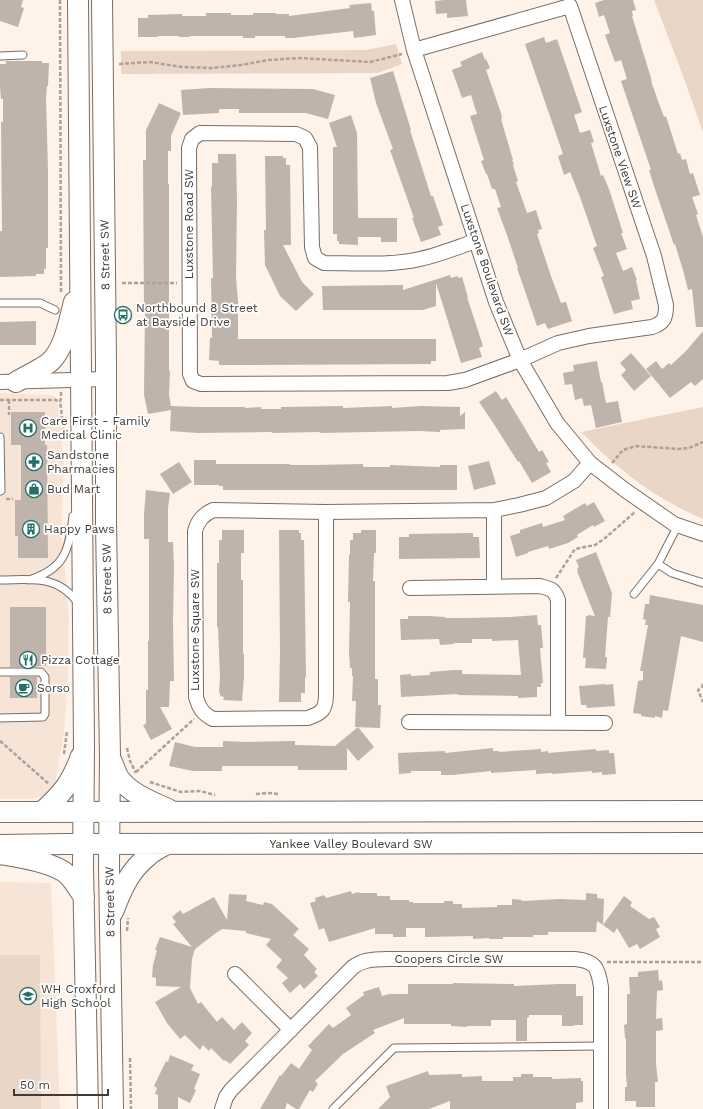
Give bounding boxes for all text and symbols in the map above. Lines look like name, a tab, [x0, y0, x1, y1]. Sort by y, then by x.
street label: Luxstone View SW	[596, 104, 644, 211]
street label: Luxstone Road SW	[182, 168, 196, 279]
street label: Luxstone Boulevard SW	[458, 202, 516, 338]
street label: 8 Street SW	[97, 219, 113, 291]
place label: Northbound 8 Street at Bayside Drive	[136, 301, 258, 329]
bus stop icon: Northbound 8 Street at Bayside Drive	[113, 305, 133, 325]
place label: Care First - Family Medical Clinic	[41, 414, 151, 442]
hospital icon: Care First - Family Medical Clinic	[18, 418, 38, 438]
place label: Sandstone Pharmacies	[47, 448, 115, 476]
pharmacy icon: Sandstone Pharmacies	[24, 452, 44, 472]
shop icon: Bud Mart	[24, 479, 44, 499]
place label: Bud Mart	[47, 482, 100, 496]
building icon: Happy Paws	[21, 519, 41, 539]
place label: Happy Paws	[44, 522, 115, 536]
street label: 8 Street SW	[99, 543, 115, 615]
street label: Luxstone Square SW	[188, 569, 202, 691]
restaurant icon: Pizza Cottage	[18, 650, 38, 670]
place label: Pizza Cottage	[41, 653, 120, 667]
cafe icon: Sorso	[14, 678, 34, 698]
place label: Sorso	[37, 681, 70, 695]
street label: Yankee Valley Boulevard SW	[269, 837, 433, 851]
street label: 8 Street SW	[102, 866, 118, 938]
street label: Coopers Circle SW	[395, 952, 504, 966]
place label: WH Croxford High School	[41, 982, 116, 1010]
school or university icon: WH Croxford High School	[18, 986, 38, 1006]
scale bar	[14, 1071, 108, 1097]
text: 50 m	[20, 1078, 50, 1092]

